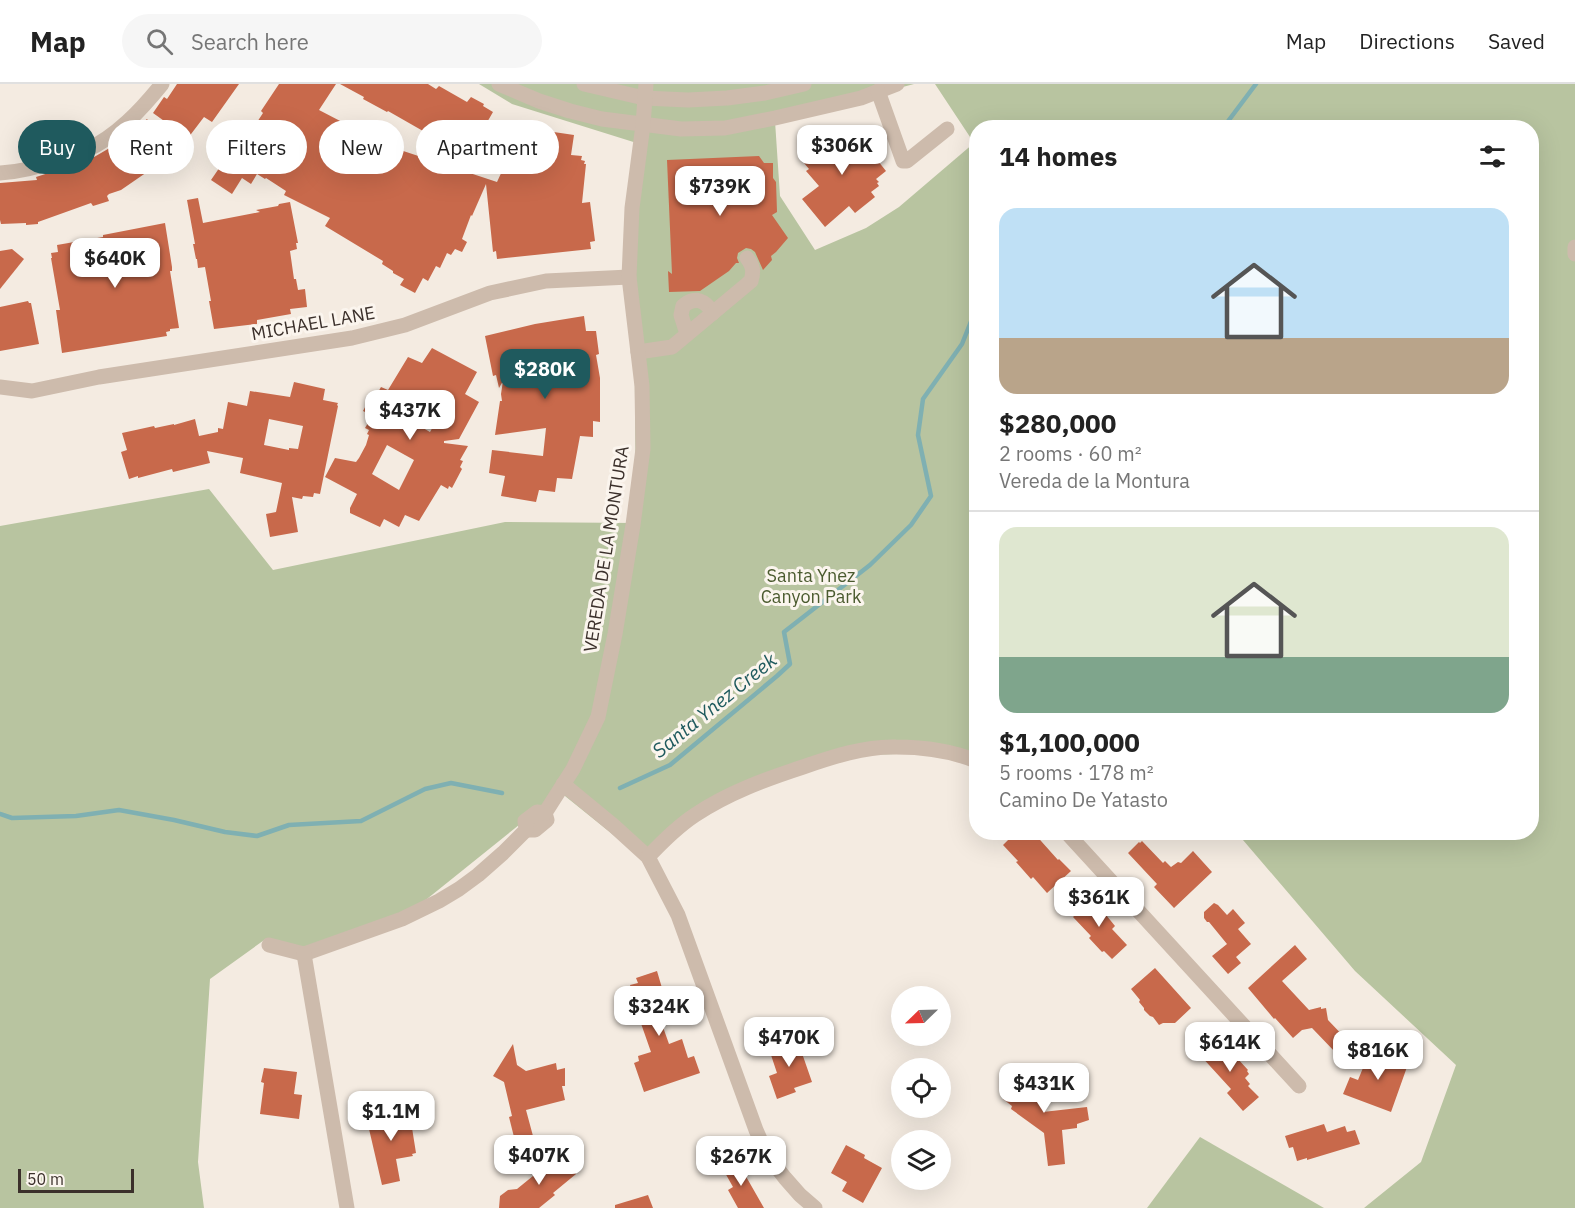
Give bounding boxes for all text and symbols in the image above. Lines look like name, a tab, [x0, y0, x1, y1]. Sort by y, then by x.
search box	[122, 14, 542, 68]
text: Map	[30, 23, 86, 60]
icon: search	[143, 25, 176, 58]
text: Search here	[191, 27, 309, 56]
text: Map	[1286, 27, 1326, 55]
text: Directions	[1359, 27, 1455, 55]
text: Saved	[1488, 27, 1545, 55]
chip: Buy	[18, 120, 96, 174]
chip: Rent	[108, 120, 194, 174]
chip: Filters	[206, 120, 307, 174]
chip: New	[319, 120, 404, 174]
chip: Apartment	[416, 120, 559, 174]
pin: $306K	[800, 125, 884, 176]
text: $306K	[811, 131, 873, 158]
text: 14 homes	[999, 139, 1117, 173]
icon: filters	[1476, 140, 1509, 173]
pin: $739K	[678, 166, 762, 217]
text: $739K	[689, 172, 751, 199]
pin: $640K	[73, 238, 157, 289]
text: $640K	[84, 244, 146, 271]
icon: home	[1200, 247, 1308, 355]
street label: MICHAEL LANE	[249, 301, 377, 345]
pin: $280K	[503, 349, 587, 400]
text: $280K	[514, 355, 576, 382]
pin: $437K	[368, 390, 452, 441]
text: $437K	[379, 396, 441, 423]
text: $280,000	[999, 406, 1116, 440]
text: 2 rooms · 60 m²	[999, 440, 1142, 467]
street label: VEREDA DE LA MONTURA	[578, 444, 634, 654]
text: Vereda de la Montura	[999, 467, 1190, 494]
park label: Santa Ynez Canyon Park	[761, 564, 862, 608]
icon: home	[1200, 566, 1308, 674]
water label: Santa Ynez Creek	[646, 646, 782, 764]
text: $1,100,000	[999, 725, 1140, 759]
text: 5 rooms · 178 m²	[999, 759, 1154, 786]
text: Camino De Yatasto	[999, 786, 1168, 813]
pin: $361K	[1057, 877, 1141, 928]
text: $361K	[1068, 883, 1130, 910]
pin: $324K	[617, 986, 701, 1037]
north arrow	[891, 986, 951, 1046]
map controls	[891, 986, 951, 1190]
text: $324K	[628, 992, 690, 1019]
pin: $470K	[747, 1017, 831, 1068]
pin: $614K	[1188, 1022, 1272, 1073]
text: $470K	[758, 1023, 820, 1050]
text: $614K	[1199, 1028, 1261, 1055]
pin: $816K	[1336, 1030, 1420, 1081]
text: $816K	[1347, 1036, 1409, 1063]
button: locate	[891, 1058, 951, 1118]
pin: $431K	[1002, 1063, 1086, 1114]
text: $431K	[1013, 1069, 1075, 1096]
pin: $1.1M	[349, 1091, 433, 1142]
text: $1.1M	[362, 1097, 420, 1124]
button: layers	[891, 1130, 951, 1190]
pin: $407K	[497, 1135, 581, 1186]
pin: $267K	[699, 1136, 783, 1187]
text: $407K	[508, 1141, 570, 1168]
text: $267K	[710, 1142, 772, 1169]
scale bar	[18, 1166, 134, 1194]
text: 50 m	[27, 1169, 64, 1189]

